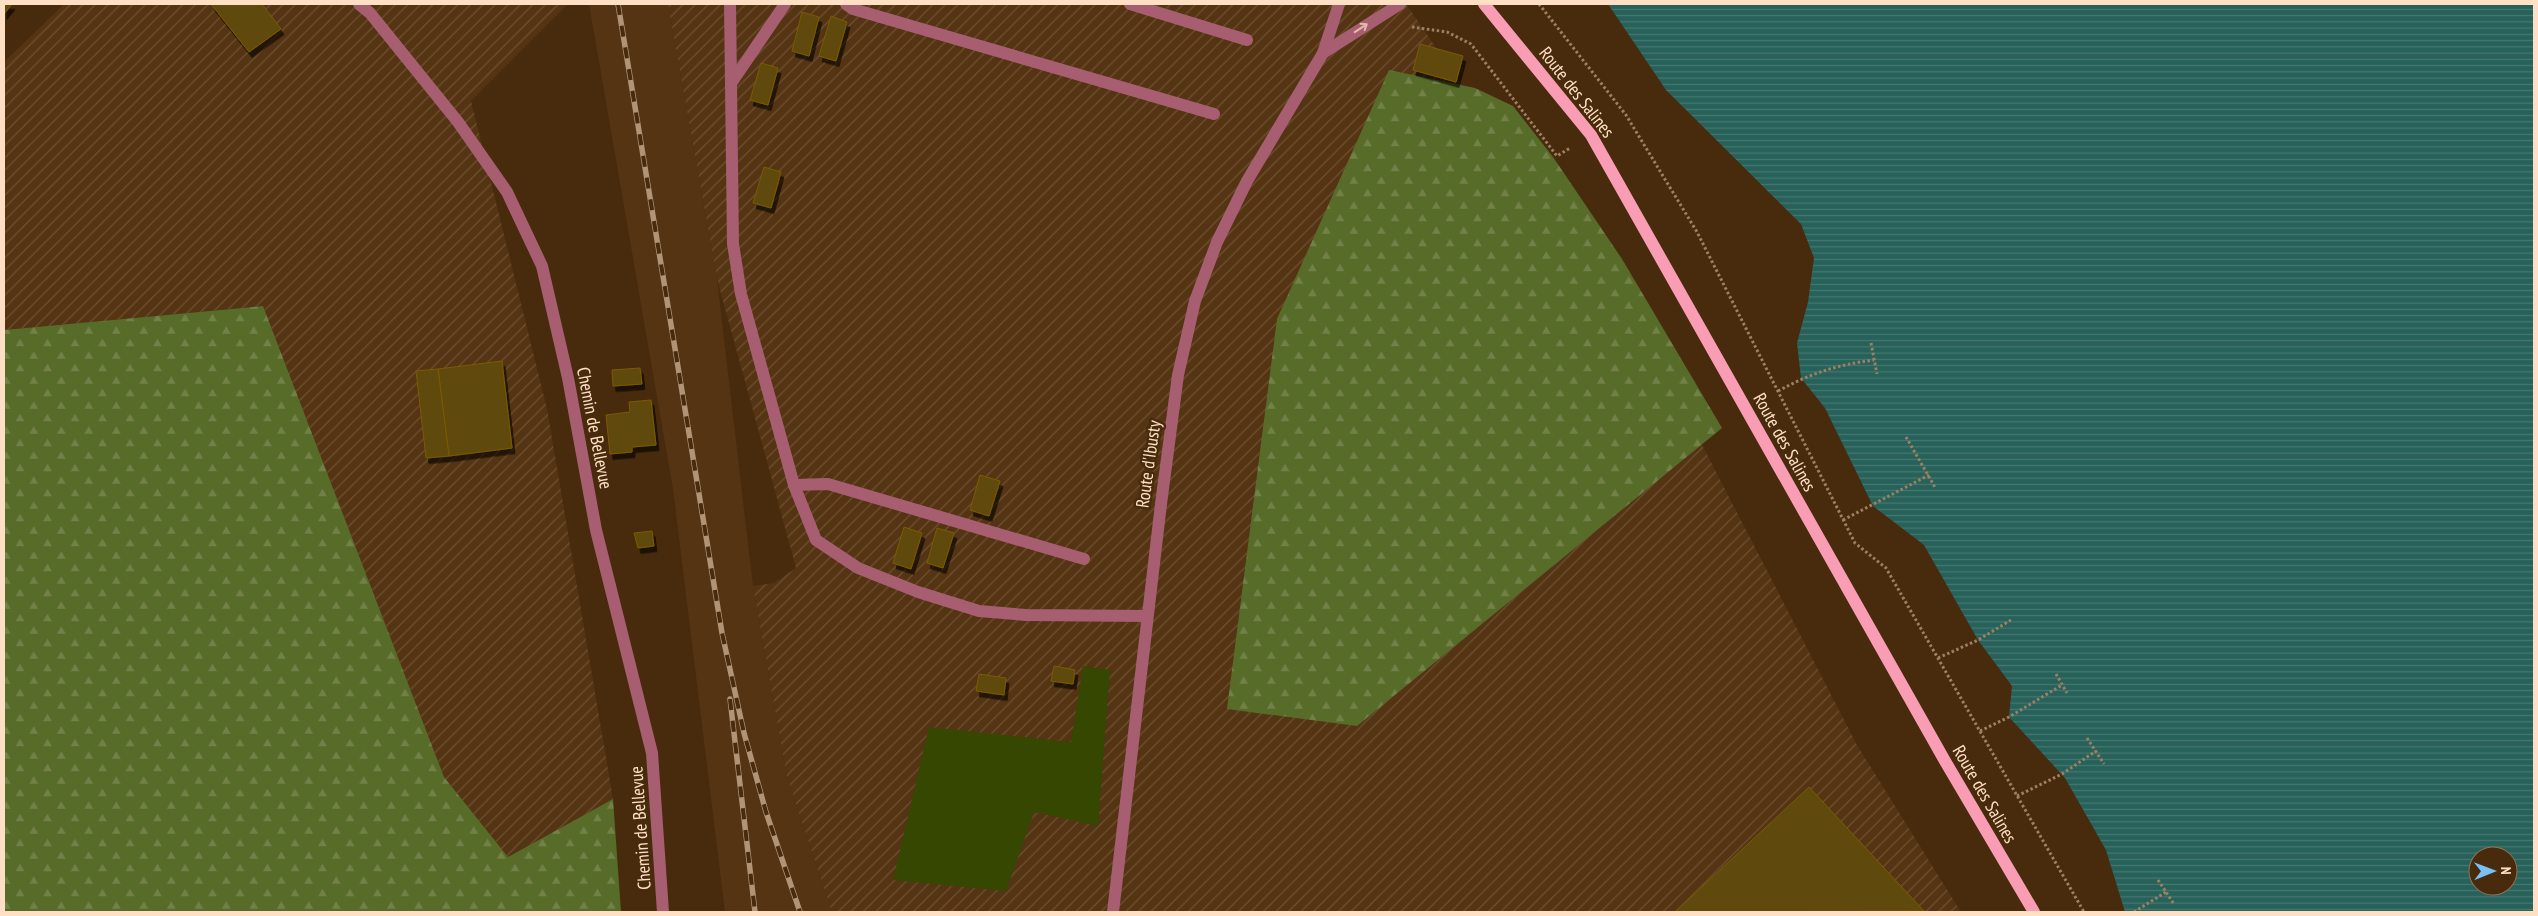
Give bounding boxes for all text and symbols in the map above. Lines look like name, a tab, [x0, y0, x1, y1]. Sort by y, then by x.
one-way arrow	[1354, 22, 1368, 33]
street label: Route des Salines	[1534, 42, 1620, 142]
street label: Chemin de Bellevue	[572, 365, 618, 491]
street label: Route des Salines	[1748, 389, 1822, 495]
street label: Route d'Ibusty	[1130, 419, 1166, 509]
street label: Route des Salines	[1948, 741, 2022, 847]
street label: Chemin de Bellevue	[624, 766, 656, 890]
north arrow	[2468, 846, 2518, 896]
text: N	[2497, 867, 2515, 875]

